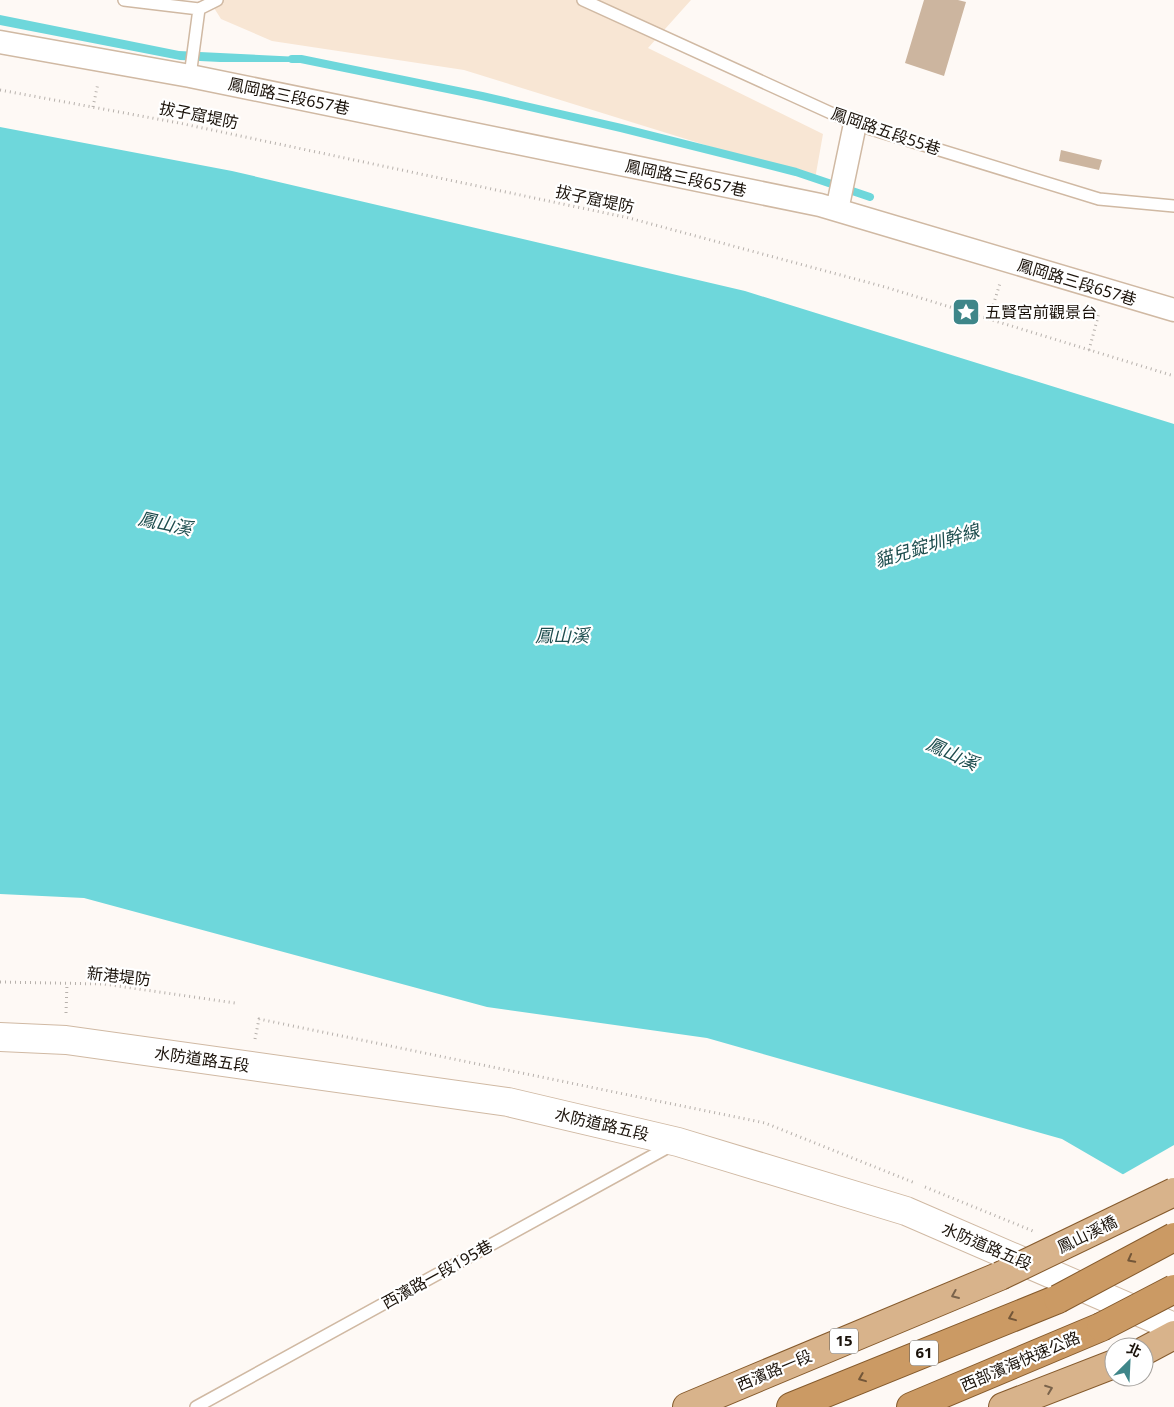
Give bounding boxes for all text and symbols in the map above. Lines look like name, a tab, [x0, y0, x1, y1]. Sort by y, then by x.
street label: 鳳岡路三段657巷	[226, 72, 352, 120]
street label: 拔子窟堤防	[158, 97, 240, 133]
street label: 鳳岡路五段55巷	[828, 102, 944, 160]
street label: 鳳岡路三段657巷	[623, 154, 749, 202]
street label: 拔子窟堤防	[554, 180, 636, 218]
street label: 鳳岡路三段657巷	[1015, 253, 1139, 311]
place icon: 五賢宮前觀景台	[951, 297, 981, 327]
place label: 五賢宮前觀景台	[985, 301, 1097, 323]
water label: 鳳山溪	[136, 506, 197, 541]
water label: 貓兒錠圳幹線	[872, 517, 984, 572]
water label: 鳳山溪	[535, 623, 592, 647]
water label: 鳳山溪	[923, 731, 985, 776]
street label: 新港堤防	[86, 962, 152, 990]
street label: 水防道路五段	[153, 1041, 251, 1077]
street label: 水防道路五段	[553, 1102, 651, 1146]
street label: 鳳山溪橋	[1053, 1210, 1121, 1258]
street label: 水防道路五段	[939, 1217, 1035, 1275]
street label: 西濱路一段195巷	[378, 1234, 496, 1314]
one-way arrow	[1127, 1253, 1136, 1263]
one-way arrow	[951, 1288, 960, 1299]
one-way arrow	[1008, 1311, 1017, 1321]
street label: 西部濱海快速公路	[957, 1326, 1083, 1396]
road number: 15	[830, 1328, 858, 1354]
north arrow	[1104, 1337, 1154, 1387]
text: 北	[1124, 1338, 1145, 1361]
road number: 61	[910, 1340, 938, 1366]
street label: 西濱路一段	[733, 1344, 815, 1396]
one-way arrow	[858, 1372, 867, 1382]
one-way arrow	[1044, 1385, 1052, 1395]

